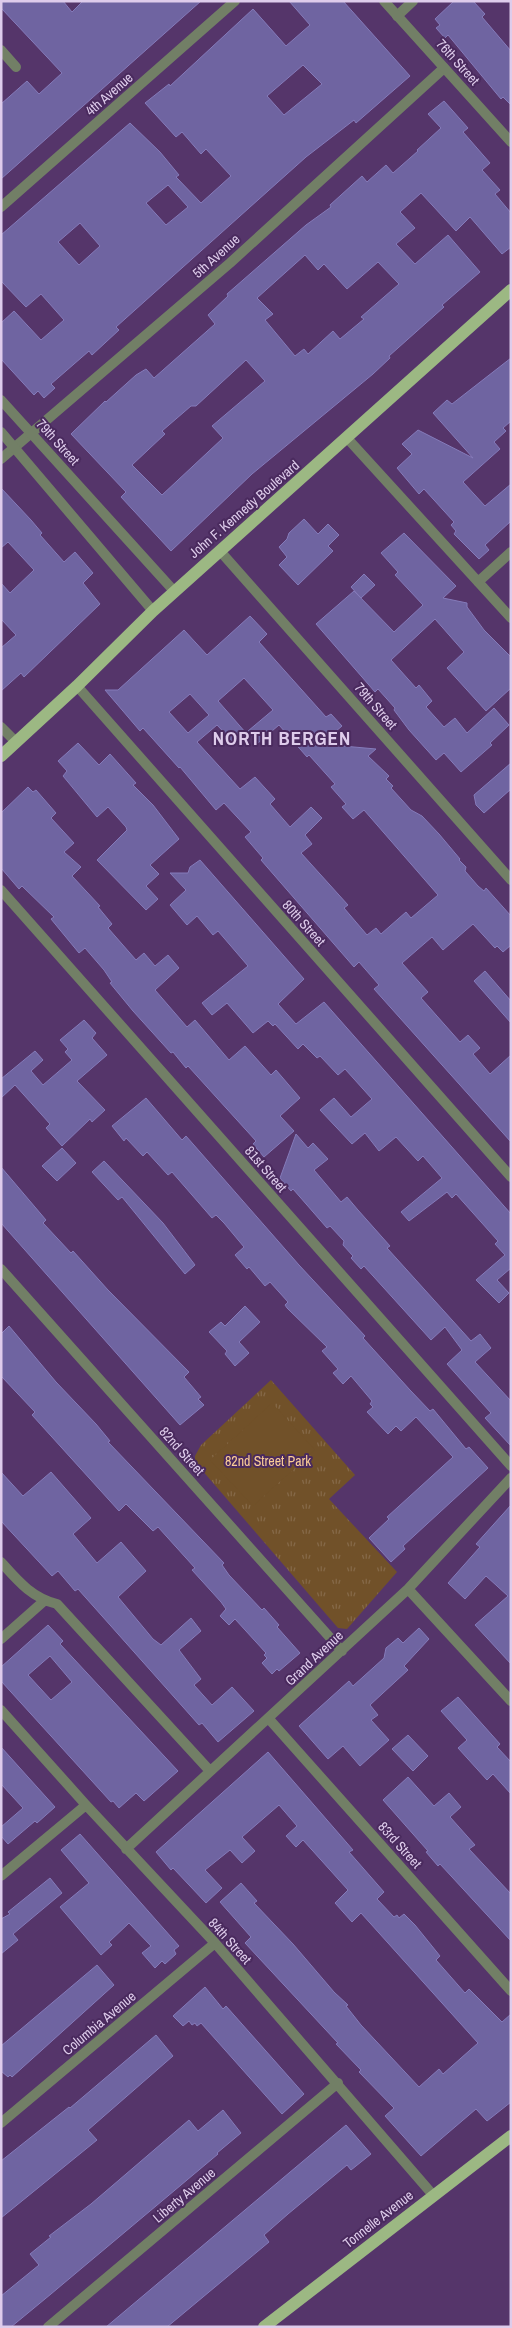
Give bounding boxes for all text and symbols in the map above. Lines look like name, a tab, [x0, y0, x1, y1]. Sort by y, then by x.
street label: 76th Street	[433, 35, 483, 89]
street label: 4th Avenue	[81, 68, 137, 120]
street label: 5th Avenue	[189, 230, 243, 282]
street label: 79th Street	[33, 415, 83, 469]
street label: John F. Kennedy Boulevard	[185, 456, 303, 562]
street label: 79th Street	[351, 679, 401, 733]
district label: NORTH BERGEN	[213, 725, 351, 751]
street label: 80th Street	[279, 896, 329, 950]
street label: 81st Street	[241, 1142, 291, 1196]
street label: 82nd Street	[155, 1423, 209, 1479]
park label: 82nd Street Park	[225, 1452, 311, 1470]
street label: Grand Avenue	[281, 1626, 347, 1690]
street label: 83rd Street	[374, 1818, 426, 1872]
street label: 84th Street	[205, 1914, 255, 1968]
street label: Columbia Avenue	[59, 1987, 139, 2059]
street label: Liberty Avenue	[149, 2164, 219, 2226]
street label: Tonnelle Avenue	[339, 2186, 417, 2252]

